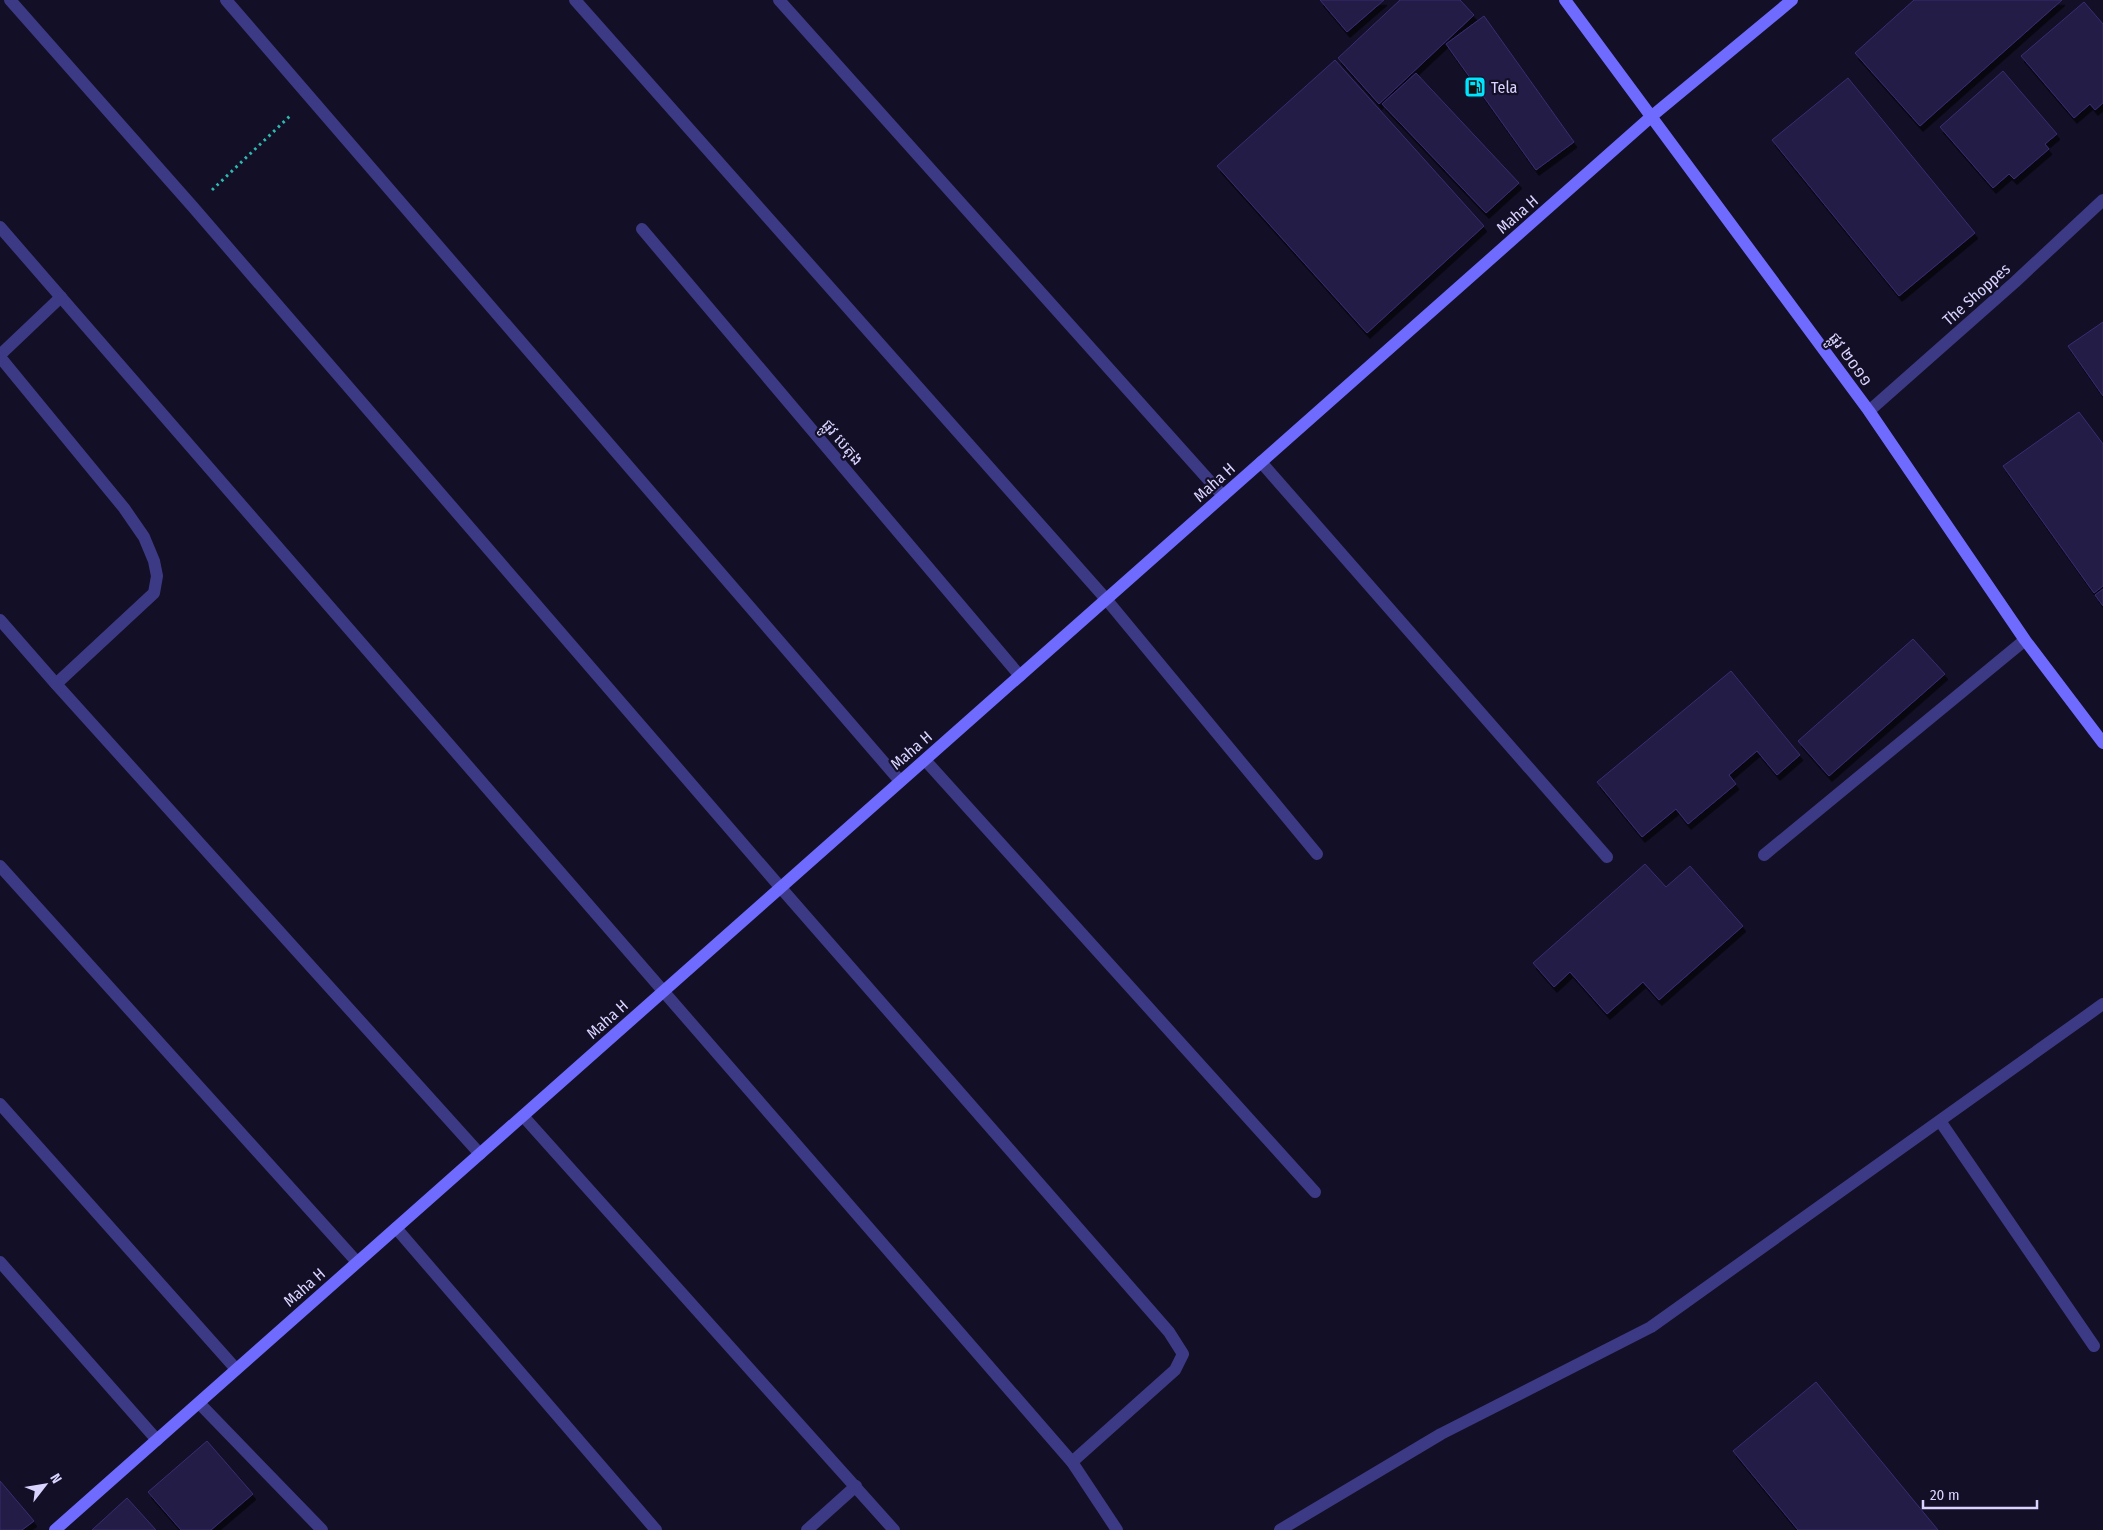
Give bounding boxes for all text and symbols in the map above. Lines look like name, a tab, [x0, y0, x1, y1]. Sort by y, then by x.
fuel station icon: Tela	[1463, 75, 1487, 99]
place label: Tela	[1491, 78, 1518, 97]
street label: Maha H	[1493, 191, 1542, 238]
street label: The Shoppes	[1939, 259, 2014, 330]
street label: ផ្លូវ ២០១១	[1821, 329, 1876, 393]
street label: ផ្លូវ បេតុង	[814, 415, 867, 472]
street label: Maha H	[1190, 459, 1239, 506]
street label: Maha H	[887, 727, 936, 774]
street label: Maha H	[583, 996, 632, 1043]
street label: Maha H	[280, 1264, 329, 1311]
north arrow	[20, 1460, 70, 1510]
text: N	[46, 1471, 65, 1487]
scale bar	[1923, 1478, 2037, 1510]
text: 20 m	[1930, 1486, 1960, 1504]

